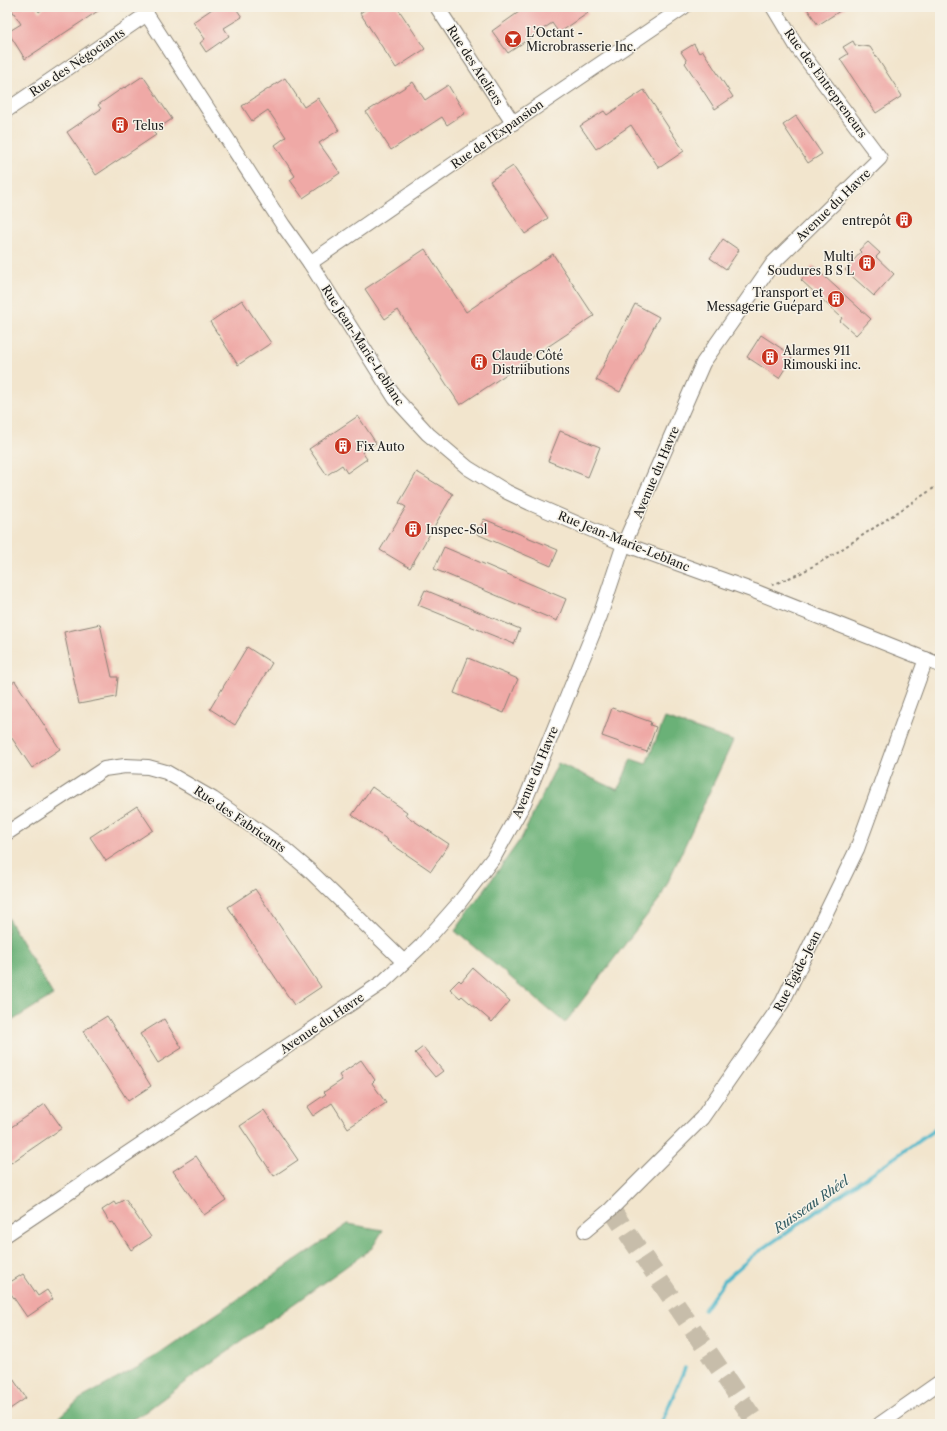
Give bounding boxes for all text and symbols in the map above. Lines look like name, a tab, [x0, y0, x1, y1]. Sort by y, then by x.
street label: Rue des Ateliers	[444, 22, 506, 108]
street label: Rue des Négociants	[26, 25, 128, 99]
place label: L’Octant - Microbrasserie Inc.	[526, 25, 636, 54]
street label: Rue des Entrepreneurs	[781, 26, 871, 140]
bar icon: L’Octant - Microbrasserie Inc.	[503, 29, 523, 49]
street label: Rue de l'Expansion	[448, 96, 547, 172]
building icon: Telus	[110, 115, 130, 135]
place label: Telus	[133, 118, 164, 133]
street label: Avenue du Havre	[792, 165, 874, 245]
building icon: entrepôt	[894, 210, 914, 230]
place label: entrepôt	[842, 213, 892, 228]
place label: Multi Soudures B S L	[767, 249, 854, 278]
building icon: Multi Soudures B S L	[857, 253, 877, 273]
street label: Rue Jean-Marie-Leblanc	[318, 282, 408, 408]
place label: Transport et Messagerie Guépard	[706, 285, 824, 314]
building icon: Transport et Messagerie Guépard	[826, 289, 846, 309]
place label: Alarmes 911 Rimouski inc.	[782, 343, 861, 372]
building icon: Alarmes 911 Rimouski inc.	[760, 347, 780, 367]
place label: Claude Côté Distriibutions	[492, 348, 570, 377]
building icon: Claude Côté Distriibutions	[469, 352, 489, 372]
street label: Avenue du Havre	[630, 424, 682, 521]
building icon: Fix Auto	[333, 436, 353, 456]
place label: Fix Auto	[356, 439, 405, 454]
street label: Rue Jean-Marie-Leblanc	[556, 508, 692, 574]
building icon: Inspec-Sol	[403, 519, 423, 539]
place label: Inspec-Sol	[426, 522, 488, 537]
street label: Avenue du Havre	[509, 724, 561, 821]
street label: Rue des Fabricants	[191, 783, 289, 855]
street label: Rue Égide-Jean	[769, 927, 824, 1014]
street label: Avenue du Havre	[276, 989, 367, 1057]
water label: Ruisseau Rhéel	[769, 1171, 853, 1236]

